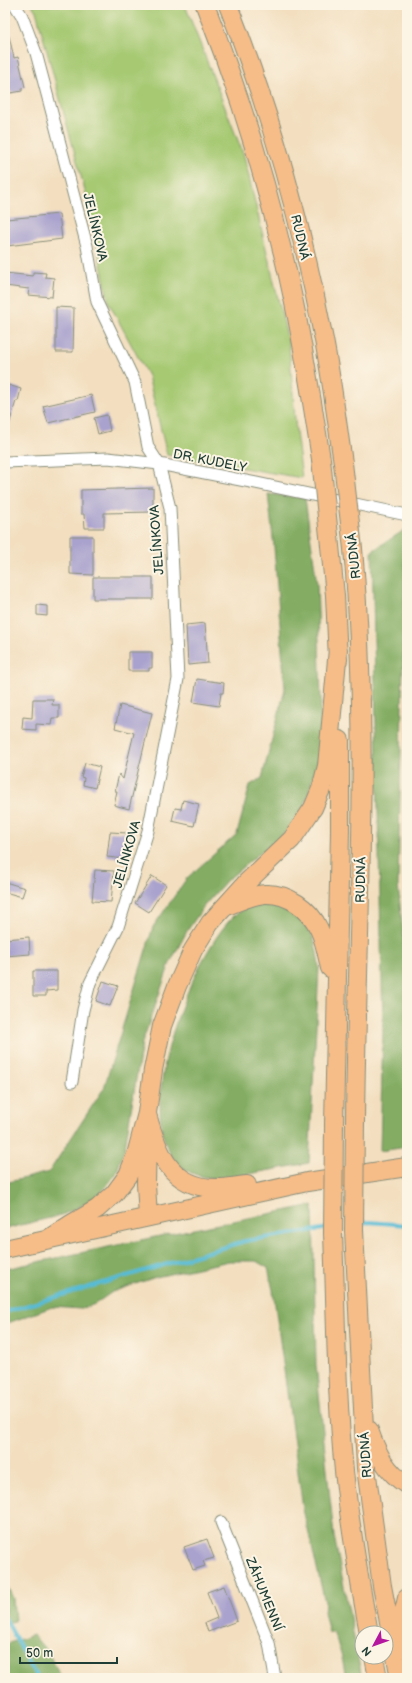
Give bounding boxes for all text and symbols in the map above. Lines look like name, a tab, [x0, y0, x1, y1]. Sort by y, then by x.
street label: JELÍNKOVA	[79, 191, 112, 263]
street label: RUDNÁ	[287, 213, 314, 262]
street label: DR. KUDELY	[172, 446, 248, 476]
street label: JELÍNKOVA	[146, 505, 167, 575]
street label: RUDNÁ	[343, 531, 364, 580]
street label: JELÍNKOVA	[109, 818, 144, 890]
street label: RUDNÁ	[352, 856, 369, 903]
street label: RUDNÁ	[355, 1430, 376, 1479]
street label: ZÁHUMENNÍ	[242, 1554, 287, 1634]
north arrow	[354, 1625, 394, 1665]
scale bar	[20, 1639, 117, 1665]
text: N	[359, 1644, 374, 1659]
text: 50 m	[26, 1646, 53, 1661]

